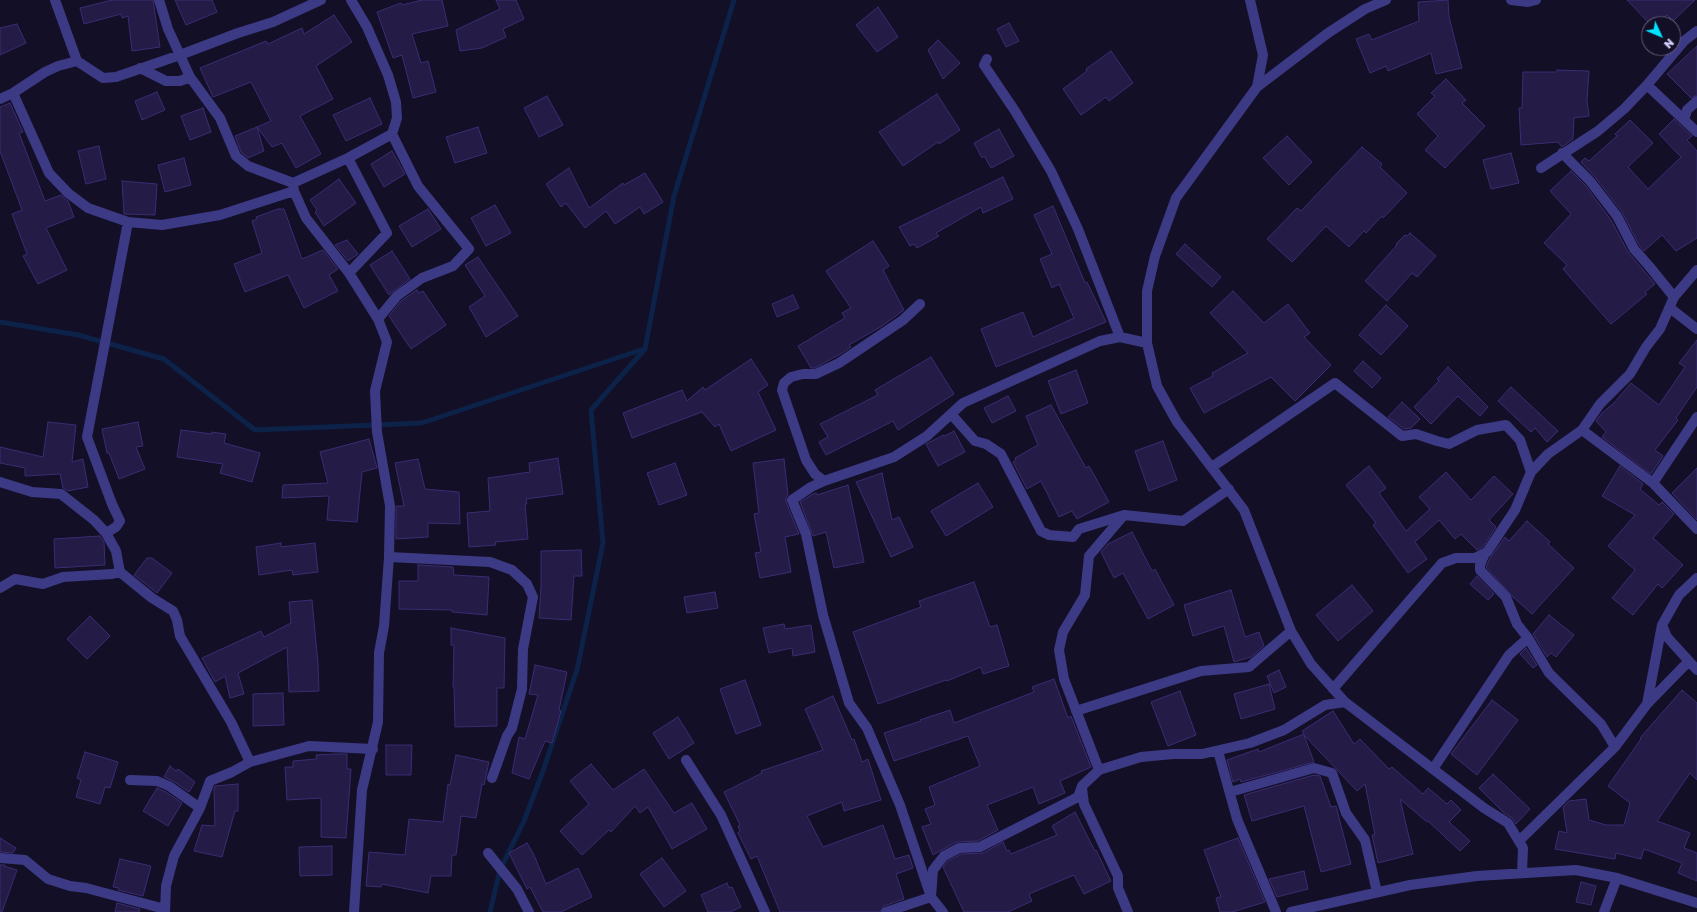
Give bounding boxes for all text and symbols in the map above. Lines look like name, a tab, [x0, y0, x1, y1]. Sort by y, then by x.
north arrow	[1641, 16, 1681, 56]
text: N	[1662, 36, 1677, 52]

